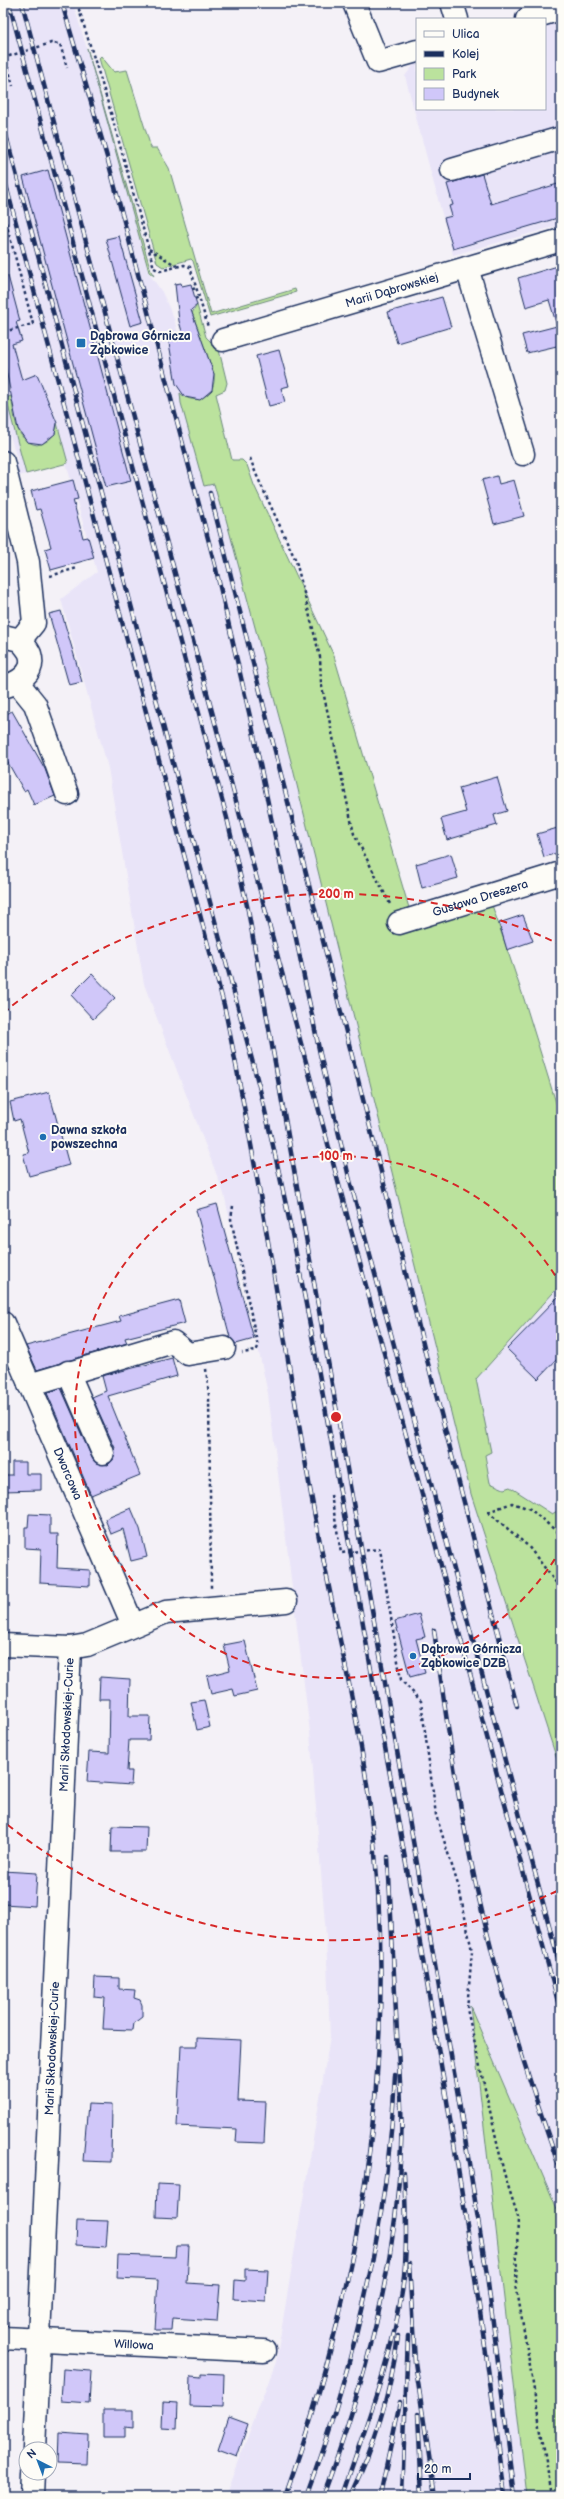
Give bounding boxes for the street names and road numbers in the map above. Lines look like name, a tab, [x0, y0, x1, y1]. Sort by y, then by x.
street label: Marii Dąbrowskiej	[344, 270, 440, 311]
street label: Gustawa Dreszera	[431, 877, 530, 920]
street label: Dworcowa	[50, 1445, 85, 1502]
street label: Marii Skłodowskiej-Curie	[57, 1657, 78, 1792]
street label: Marii Skłodowskiej-Curie	[42, 1981, 63, 2116]
street label: Willowa	[113, 2337, 154, 2354]

